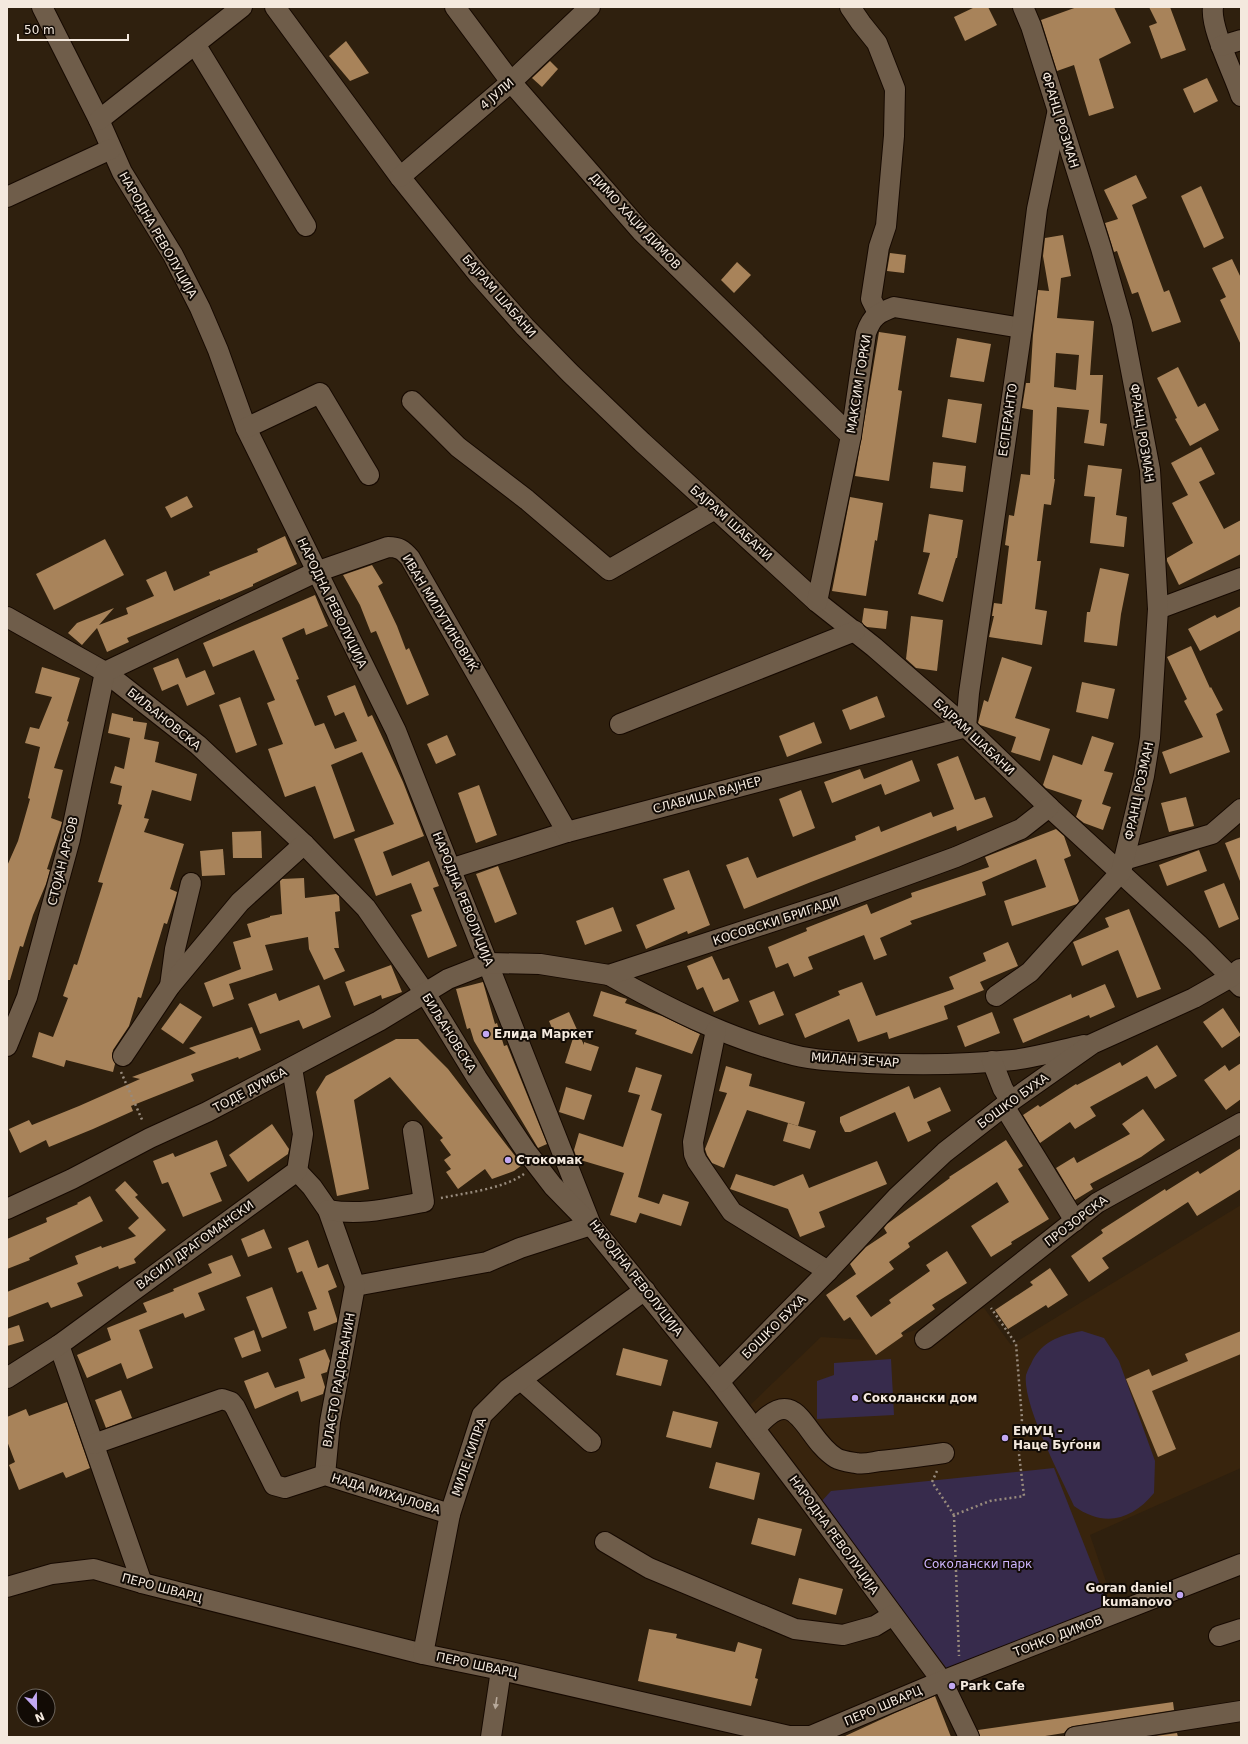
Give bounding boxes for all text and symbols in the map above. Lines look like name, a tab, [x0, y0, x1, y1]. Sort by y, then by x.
scale bar	[18, 16, 128, 42]
text: 50 m	[24, 23, 55, 37]
street label: ФРАНЦ РОЗМАН	[1039, 70, 1081, 170]
street label: 4 ЈУЛИ	[477, 75, 517, 113]
street label: НАРОДНА РЕВОЛУЦИЈА	[116, 169, 200, 301]
street label: ДИМО ХАЏИ ДИМОВ	[587, 170, 683, 272]
street label: БАЈРАМ ШАБАНИ	[459, 252, 539, 340]
street label: МАКСИМ ГОРКИ	[844, 333, 874, 435]
street label: ЕСПЕРАНТО	[996, 382, 1020, 458]
street label: ФРАНЦ РОЗМАН	[1127, 383, 1157, 483]
street label: БАЈРАМ ШАБАНИ	[687, 483, 775, 563]
street label: НАРОДНА РЕВОЛУЦИЈА	[294, 536, 370, 671]
street label: ИВАН МИЛУТИНОВИЌ	[399, 551, 482, 675]
street label: БИЉАНОВСКА	[124, 685, 204, 753]
street label: БАЈРАМ ШАБАНИ	[931, 696, 1017, 778]
street label: ФРАНЦ РОЗМАН	[1122, 741, 1156, 841]
street label: СЛАВИША ВАЈНЕР	[651, 774, 763, 816]
street label: СТОЈАН АРСОВ	[45, 815, 81, 907]
street label: НАРОДНА РЕВОЛУЦИЈА	[430, 830, 497, 969]
street label: КОСОВСКИ БРИГАДИ	[711, 894, 841, 948]
street label: БИЉАНОВСКА	[419, 991, 479, 1076]
place label: Елида Маркет	[494, 1027, 593, 1041]
marker: Елида Маркет	[481, 1029, 491, 1039]
street label: МИЛАН ЗЕЧАР	[810, 1050, 900, 1070]
street label: ТОДЕ ДУМБА	[210, 1064, 290, 1116]
street label: БОШКО БУХА	[975, 1070, 1052, 1131]
place label: Стокомак	[516, 1153, 582, 1167]
marker: Стокомак	[503, 1155, 513, 1165]
street label: ПРОЗОРСКА	[1042, 1192, 1111, 1249]
street label: ВАСИЛ ДРАГОМАНСКИ	[134, 1198, 256, 1292]
street label: НАРОДНА РЕВОЛУЦИЈА	[586, 1217, 686, 1339]
street label: БОШКО БУХА	[739, 1292, 809, 1362]
street label: ВЛАСТО РАДОЊАНИН	[320, 1312, 358, 1448]
place label: Соколански дом	[863, 1391, 977, 1405]
marker: Соколански дом	[850, 1393, 860, 1403]
street label: МИЛЕ КИПРА	[449, 1415, 489, 1498]
place label: ЕМУЦ - Наце Буѓони	[1013, 1424, 1101, 1452]
marker: ЕМУЦ - Наце Буѓони	[1000, 1433, 1010, 1443]
street label: НАДА МИХАЈЛОВА	[330, 1471, 443, 1517]
street label: НАРОДНА РЕВОЛУЦИЈА	[786, 1473, 882, 1598]
park label: Соколански парк	[924, 1557, 1032, 1571]
street label: ПЕРО ШВАРЦ	[120, 1571, 204, 1605]
place label: Goran daniel kumanovo	[1086, 1581, 1172, 1609]
marker: Goran daniel kumanovo	[1175, 1590, 1185, 1600]
street label: ТОНКО ДИМОВ	[1011, 1613, 1104, 1660]
street label: ПЕРО ШВАРЦ	[435, 1650, 519, 1680]
place label: Park Cafe	[960, 1679, 1025, 1693]
marker: Park Cafe	[947, 1681, 957, 1691]
street label: ПЕРО ШВАРЦ	[842, 1683, 924, 1729]
north arrow	[16, 1688, 56, 1728]
one-way arrow	[493, 1697, 499, 1709]
text: N	[33, 1709, 46, 1725]

